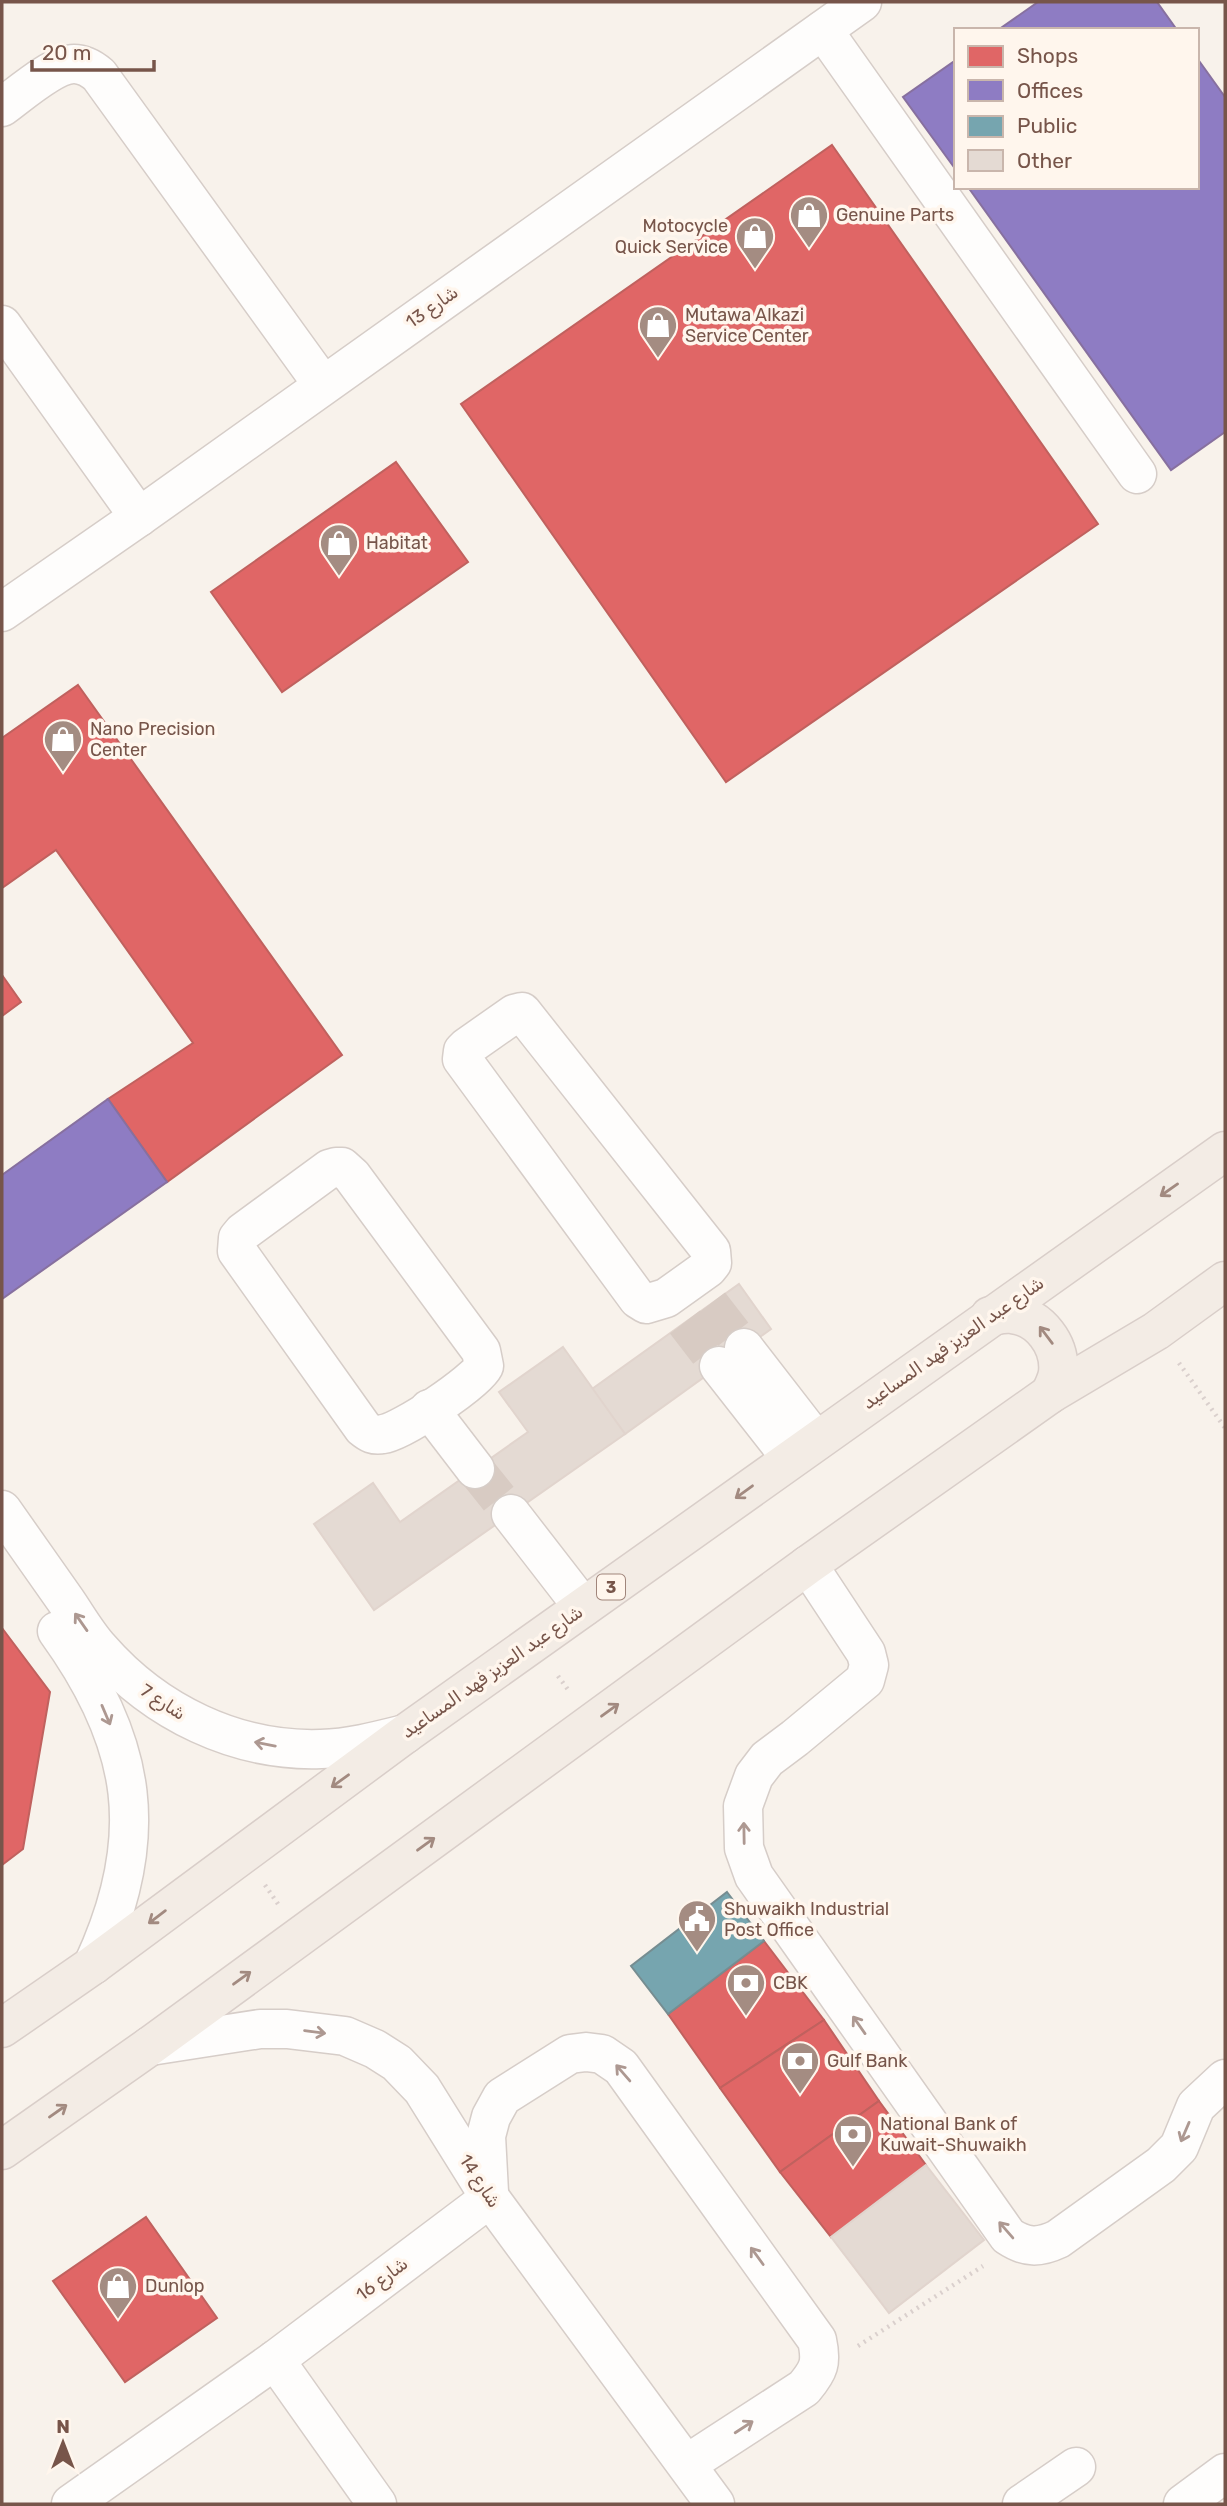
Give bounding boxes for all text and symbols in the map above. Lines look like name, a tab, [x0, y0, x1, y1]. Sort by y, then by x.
scale bar	[32, 28, 154, 72]
legend	[954, 28, 1199, 189]
text: 20 m	[42, 40, 91, 65]
text: Shops	[1017, 43, 1078, 68]
text: Offices	[1017, 78, 1083, 103]
text: Public	[1017, 113, 1077, 138]
text: Other	[1017, 148, 1072, 173]
shop icon: Genuine Parts	[788, 194, 830, 249]
place label: Genuine Parts	[836, 204, 954, 226]
place label: Motocycle Quick Service	[615, 215, 728, 258]
shop icon: Motocycle Quick Service	[734, 215, 776, 270]
street label: شارع 13	[402, 281, 463, 334]
shop icon: Mutawa Alkazi Service Center	[637, 304, 679, 359]
place label: Mutawa Alkazi Service Center	[685, 304, 809, 347]
shop icon: Habitat	[318, 522, 360, 577]
place label: Habitat	[366, 532, 428, 554]
shop icon: Nano Precision Center	[42, 718, 84, 773]
place label: Nano Precision Center	[90, 718, 215, 761]
one-way arrow	[1160, 1183, 1179, 1197]
street label: شارع عبد العزيز فهد المساعيد	[858, 1272, 1049, 1415]
one-way arrow	[1038, 1327, 1053, 1345]
one-way arrow	[735, 1484, 754, 1499]
road number: 3	[597, 1574, 625, 1600]
street label: شارع عبد العزيز فهد المساعيد	[397, 1601, 588, 1744]
one-way arrow	[74, 1613, 88, 1632]
street label: شارع 7	[136, 1679, 190, 1726]
one-way arrow	[101, 1703, 114, 1725]
one-way arrow	[600, 1703, 619, 1717]
one-way arrow	[254, 1737, 277, 1751]
one-way arrow	[331, 1774, 350, 1788]
one-way arrow	[737, 1822, 751, 1845]
one-way arrow	[416, 1837, 435, 1851]
public building icon: Shuwaikh Industrial Post Office	[676, 1898, 718, 1953]
place label: Shuwaikh Industrial Post Office	[724, 1898, 889, 1941]
one-way arrow	[148, 1909, 167, 1924]
bank icon: CBK	[725, 1962, 767, 2017]
one-way arrow	[233, 1971, 252, 1986]
place label: CBK	[773, 1972, 808, 1994]
one-way arrow	[852, 2016, 867, 2035]
one-way arrow	[303, 2025, 326, 2038]
bank icon: Gulf Bank	[779, 2040, 821, 2095]
place label: Gulf Bank	[827, 2050, 908, 2072]
one-way arrow	[615, 2064, 631, 2082]
one-way arrow	[48, 2104, 67, 2118]
bank icon: National Bank of Kuwait-Shuwaikh	[832, 2113, 874, 2168]
place label: National Bank of Kuwait-Shuwaikh	[880, 2113, 1027, 2156]
one-way arrow	[1178, 2121, 1191, 2142]
street label: شارع 14	[454, 2150, 505, 2212]
one-way arrow	[998, 2221, 1014, 2239]
one-way arrow	[750, 2247, 765, 2266]
street label: شارع 16	[352, 2253, 413, 2306]
shop icon: Dunlop	[97, 2265, 139, 2320]
place label: Dunlop	[145, 2275, 205, 2297]
north arrow	[28, 2408, 98, 2478]
text: N	[56, 2415, 70, 2438]
one-way arrow	[734, 2420, 753, 2434]

